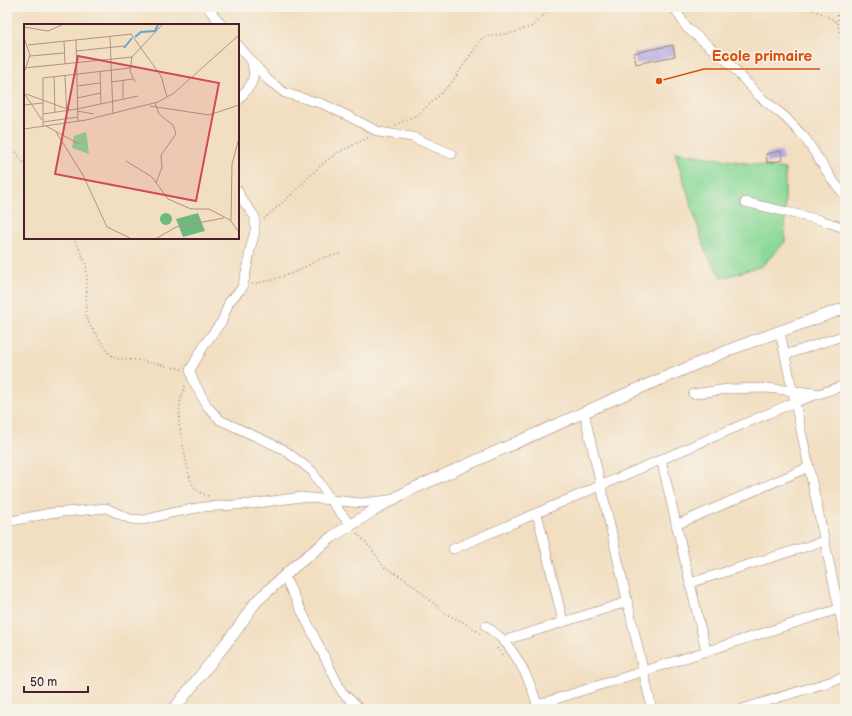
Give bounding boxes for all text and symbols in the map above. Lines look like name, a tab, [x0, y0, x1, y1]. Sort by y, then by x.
inset map	[24, 24, 239, 239]
callout: Ecole primaire	[704, 42, 820, 69]
text: Ecole primaire	[712, 47, 813, 66]
scale bar	[24, 668, 88, 694]
text: 50 m	[30, 675, 57, 690]

